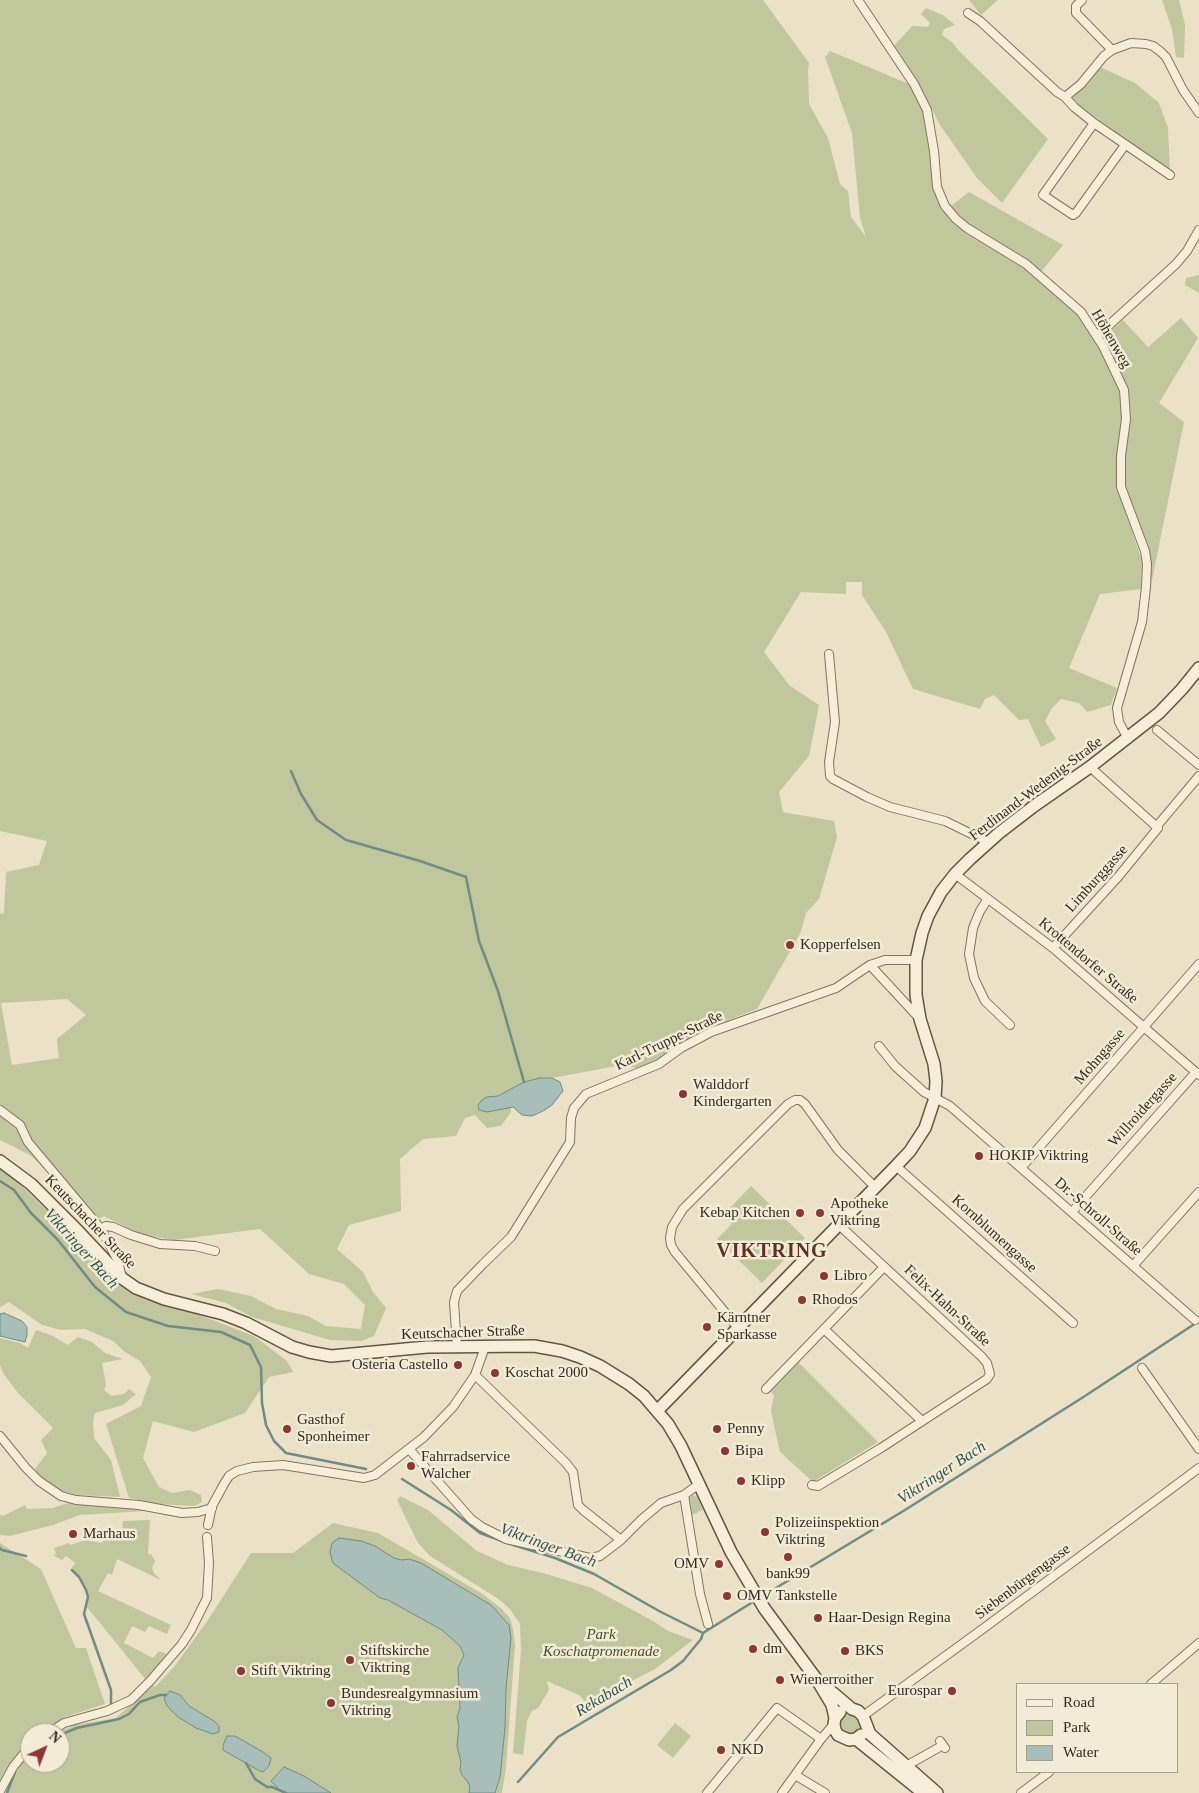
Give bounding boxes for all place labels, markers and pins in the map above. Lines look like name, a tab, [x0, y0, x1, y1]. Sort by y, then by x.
place label: Kopperfelsen	[800, 936, 881, 954]
marker: Kopperfelsen	[784, 939, 796, 951]
place label: Walddorf Kindergarten	[693, 1076, 772, 1111]
marker: Walddorf Kindergarten	[677, 1088, 689, 1100]
place label: HOKIP Viktring	[989, 1147, 1089, 1165]
marker: HOKIP Viktring	[973, 1150, 985, 1162]
place label: Apotheke Viktring	[830, 1195, 888, 1230]
place label: Kebap Kitchen	[700, 1204, 790, 1222]
marker: Kebap Kitchen	[794, 1207, 806, 1219]
marker: Apotheke Viktring	[814, 1207, 826, 1219]
place label: Libro	[834, 1267, 867, 1285]
marker: Libro	[818, 1270, 830, 1282]
place label: Rhodos	[812, 1291, 858, 1309]
marker: Rhodos	[796, 1294, 808, 1306]
place label: Kärntner Sparkasse	[717, 1309, 777, 1344]
marker: Kärntner Sparkasse	[701, 1321, 713, 1333]
place label: Osteria Castello	[352, 1356, 448, 1374]
marker: Osteria Castello	[452, 1359, 464, 1371]
place label: Koschat 2000	[505, 1364, 588, 1382]
marker: Koschat 2000	[489, 1367, 501, 1379]
place label: Gasthof Sponheimer	[297, 1411, 369, 1446]
place label: Penny	[727, 1420, 764, 1438]
marker: Gasthof Sponheimer	[281, 1423, 293, 1435]
marker: Penny	[711, 1423, 723, 1435]
place label: Bipa	[735, 1442, 763, 1460]
marker: Bipa	[719, 1445, 731, 1457]
place label: Fahrradservice Walcher	[421, 1448, 510, 1483]
marker: Fahrradservice Walcher	[405, 1460, 417, 1472]
place label: Klipp	[751, 1472, 785, 1490]
marker: Klipp	[735, 1475, 747, 1487]
place label: Polizeiinspektion Viktring	[775, 1514, 879, 1549]
place label: Marhaus	[83, 1525, 135, 1543]
marker: Polizeiinspektion Viktring	[759, 1526, 771, 1538]
marker: Marhaus	[67, 1528, 79, 1540]
marker: bank99	[782, 1551, 794, 1563]
place label: OMV	[674, 1555, 709, 1573]
marker: OMV	[713, 1558, 725, 1570]
place label: bank99	[766, 1565, 810, 1583]
place label: OMV Tankstelle	[737, 1587, 837, 1605]
marker: OMV Tankstelle	[721, 1590, 733, 1602]
place label: Haar-Design Regina	[828, 1609, 951, 1627]
marker: Haar-Design Regina	[812, 1612, 824, 1624]
place label: dm	[763, 1640, 782, 1658]
place label: Stiftskirche Viktring	[360, 1642, 429, 1677]
place label: BKS	[855, 1642, 884, 1660]
marker: dm	[747, 1643, 759, 1655]
marker: BKS	[839, 1645, 851, 1657]
marker: Stiftskirche Viktring	[344, 1654, 356, 1666]
place label: Stift Viktring	[251, 1662, 331, 1680]
marker: Stift Viktring	[235, 1665, 247, 1677]
place label: Wienerroither	[790, 1671, 874, 1689]
marker: Wienerroither	[774, 1674, 786, 1686]
place label: Eurospar	[888, 1682, 942, 1700]
place label: Bundesrealgymnasium Viktring	[341, 1685, 478, 1720]
marker: Eurospar	[946, 1685, 958, 1697]
marker: Bundesrealgymnasium Viktring	[325, 1697, 337, 1709]
place label: NKD	[731, 1741, 763, 1759]
marker: NKD	[715, 1744, 727, 1756]

